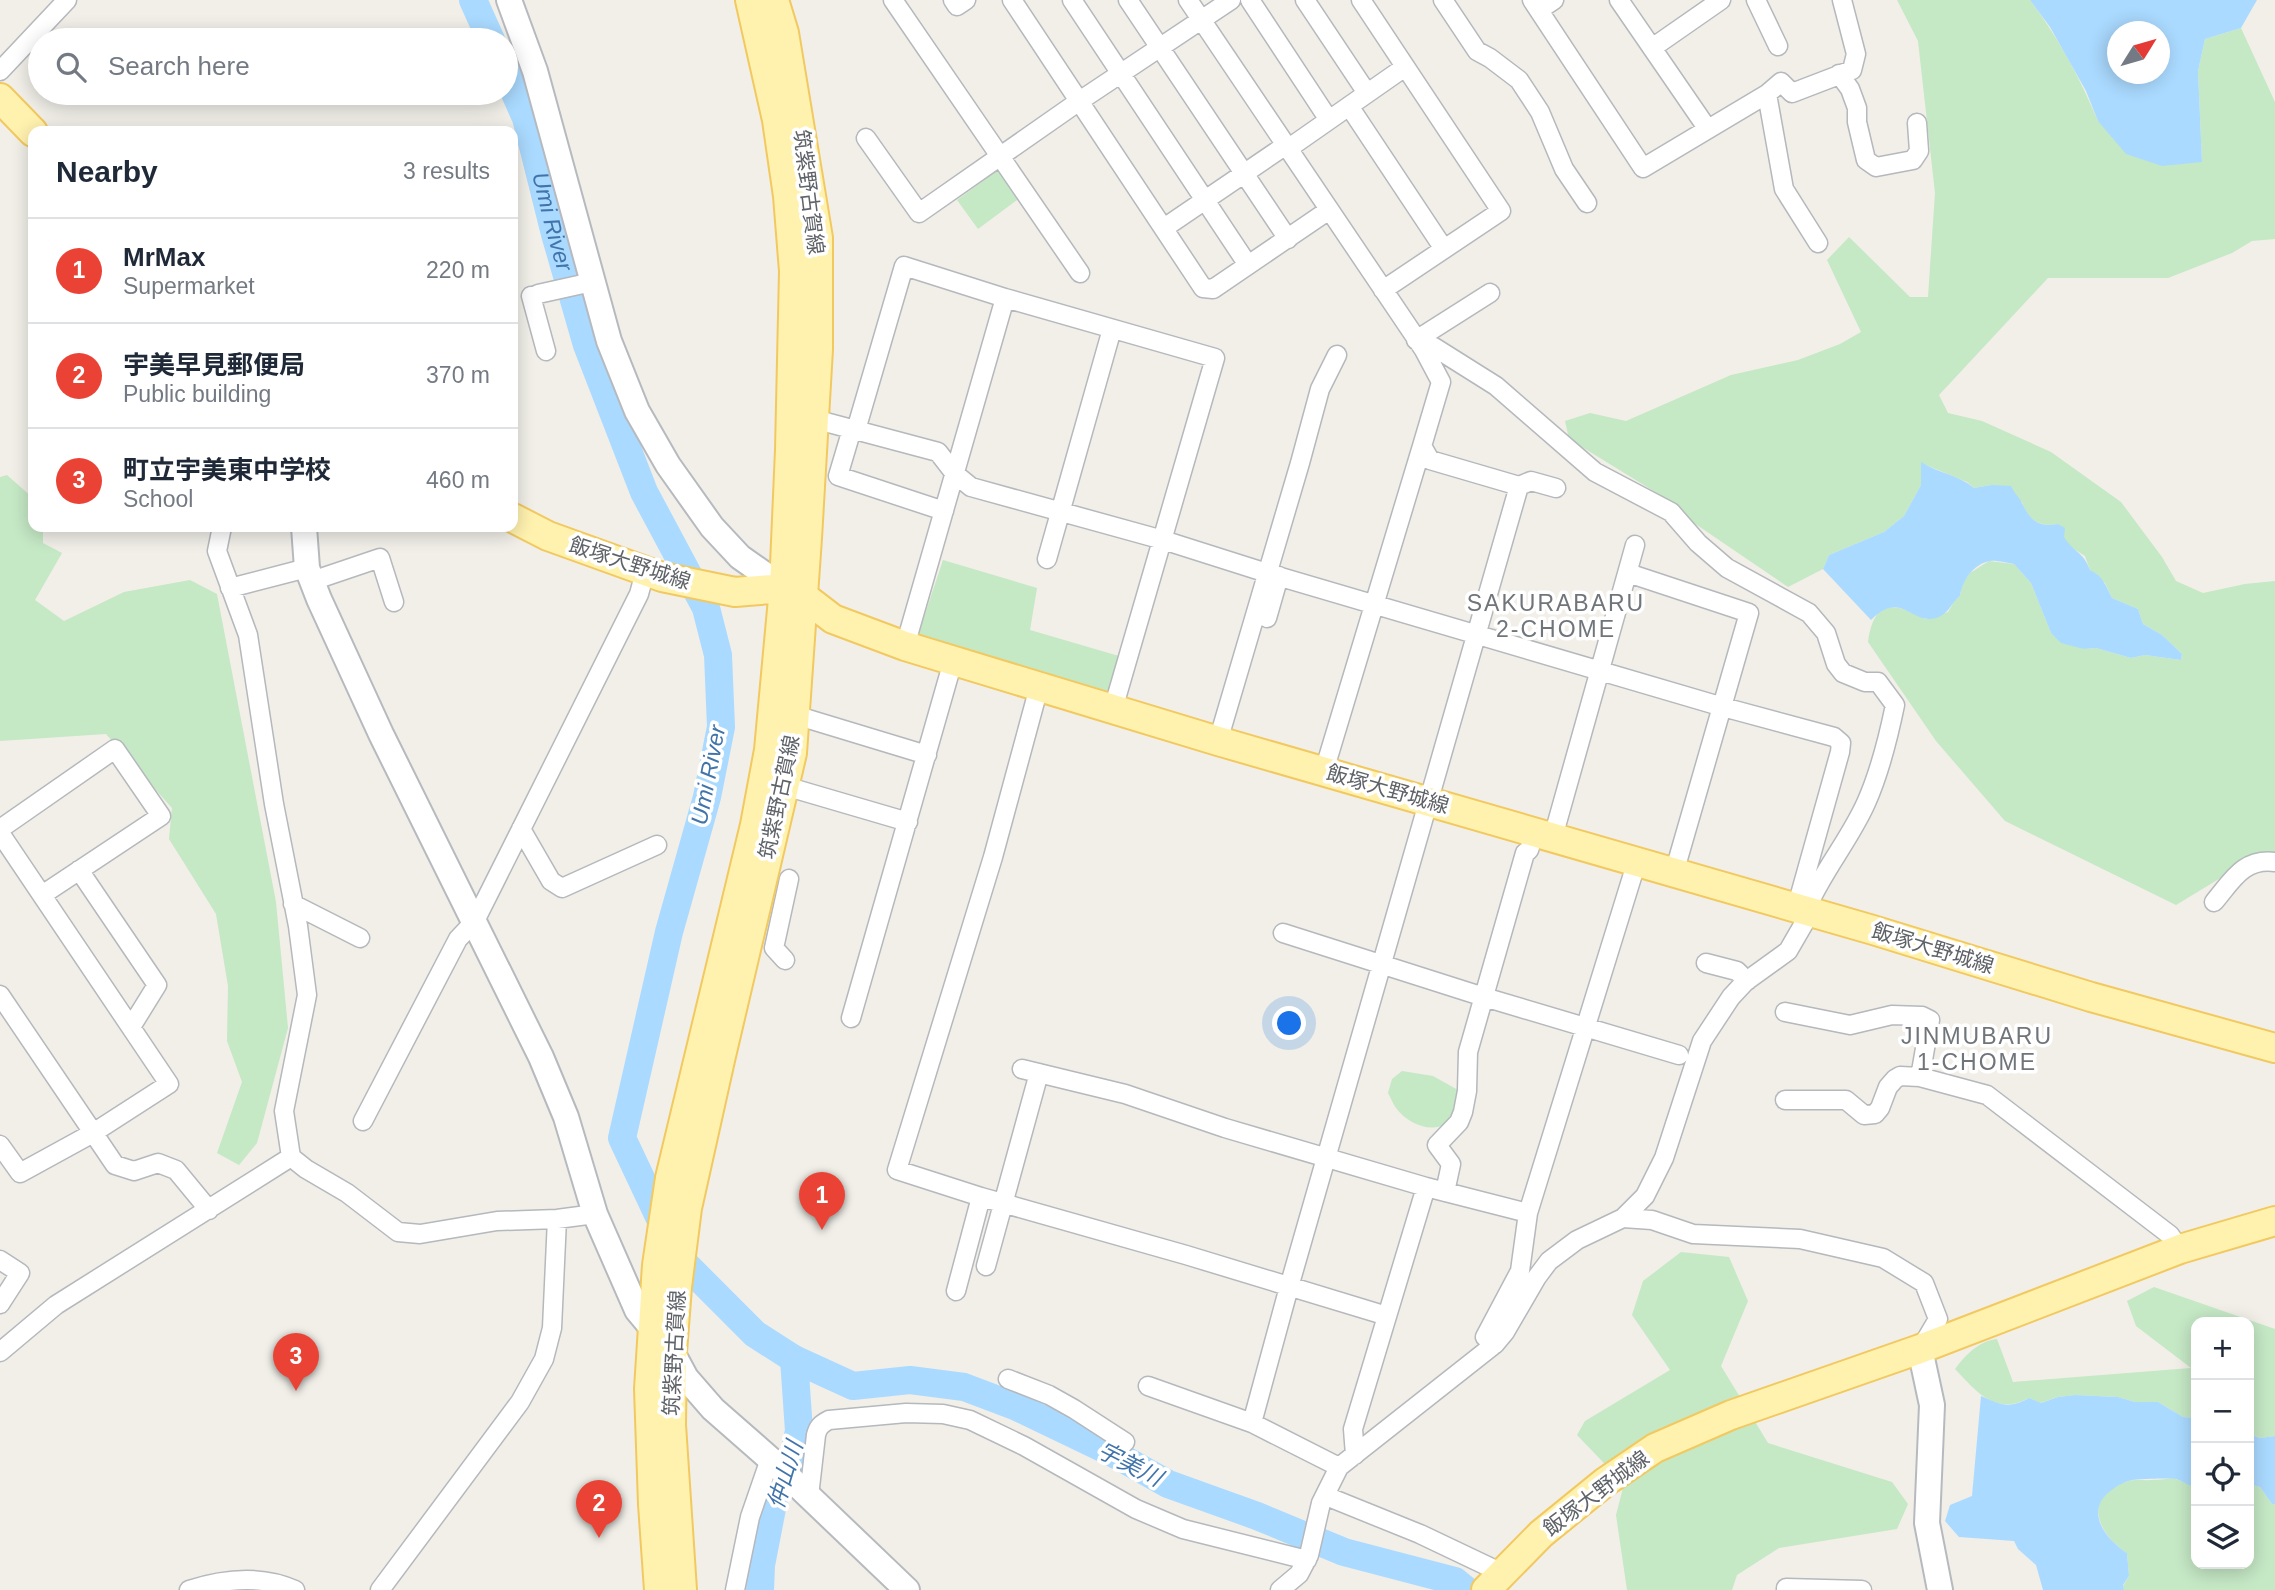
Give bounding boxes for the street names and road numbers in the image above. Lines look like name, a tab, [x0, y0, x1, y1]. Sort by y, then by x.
street label: 筑紫野古賀線	[790, 128, 828, 256]
street label: 飯塚大野城線	[567, 533, 693, 593]
street label: 筑紫野古賀線	[755, 733, 803, 861]
street label: 飯塚大野城線	[1324, 761, 1452, 817]
street label: 飯塚大野城線	[1869, 919, 1997, 977]
street label: 筑紫野古賀線	[659, 1289, 689, 1417]
street label: 飯塚大野城線	[1539, 1446, 1653, 1540]

